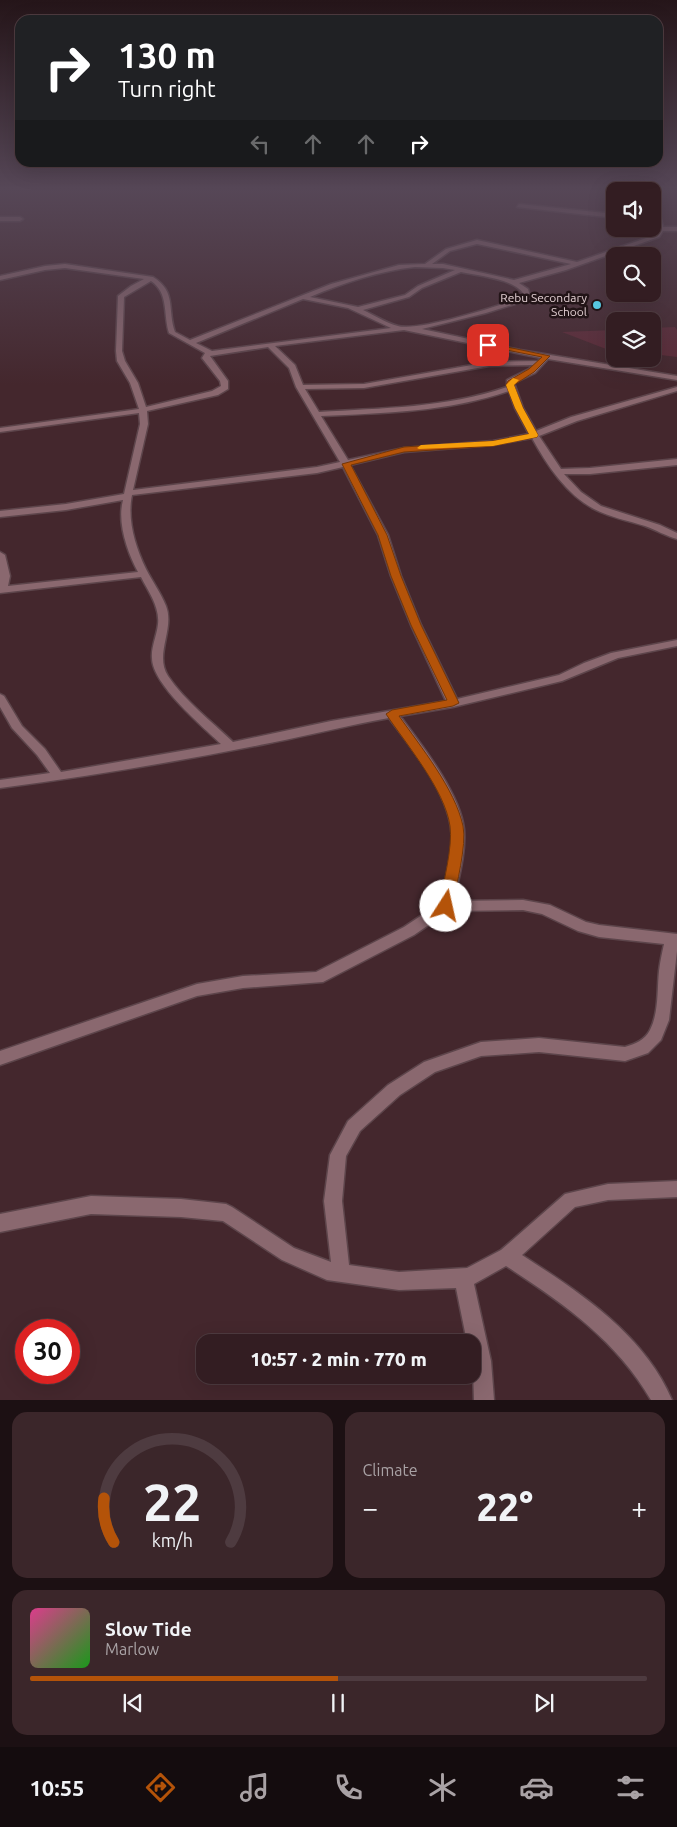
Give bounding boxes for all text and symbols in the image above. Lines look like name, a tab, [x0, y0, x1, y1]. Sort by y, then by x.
icon: right	[35, 35, 100, 100]
text: 130 m	[118, 35, 216, 75]
text: Turn right	[118, 76, 216, 101]
icon: left	[246, 130, 274, 158]
icon: ahead	[299, 130, 327, 158]
icon: ahead	[352, 130, 380, 158]
icon: right	[405, 130, 433, 158]
map controls	[606, 182, 661, 367]
button: sound	[606, 182, 661, 237]
button: search	[606, 247, 661, 302]
place label: Rebu Secondary School	[500, 291, 587, 318]
marker: Rebu Secondary School	[591, 299, 603, 311]
button: layers	[606, 312, 661, 367]
pin	[467, 324, 509, 366]
icon: arrive	[474, 331, 502, 359]
position arrow	[419, 879, 471, 931]
speed limit sign: 30	[15, 1319, 80, 1384]
text: 10:57 · 2 min · 770 m	[250, 1348, 427, 1370]
text: Climate	[363, 1461, 418, 1479]
text: 22	[143, 1473, 202, 1531]
text: 22°	[476, 1486, 533, 1528]
text: −	[363, 1492, 378, 1523]
text: +	[631, 1492, 647, 1523]
text: km/h	[152, 1530, 193, 1550]
text: Slow Tide	[105, 1618, 192, 1640]
text: Marlow	[105, 1640, 159, 1658]
icon: previous	[119, 1689, 147, 1717]
icon: pause	[324, 1689, 352, 1717]
icon: next	[530, 1689, 558, 1717]
icon: directions	[143, 1770, 178, 1805]
icon: music	[237, 1770, 272, 1805]
icon: phone	[331, 1770, 366, 1805]
icon: climate	[425, 1770, 460, 1805]
icon: car	[519, 1770, 554, 1805]
icon: filters	[613, 1770, 648, 1805]
text: 10:55	[29, 1775, 84, 1800]

